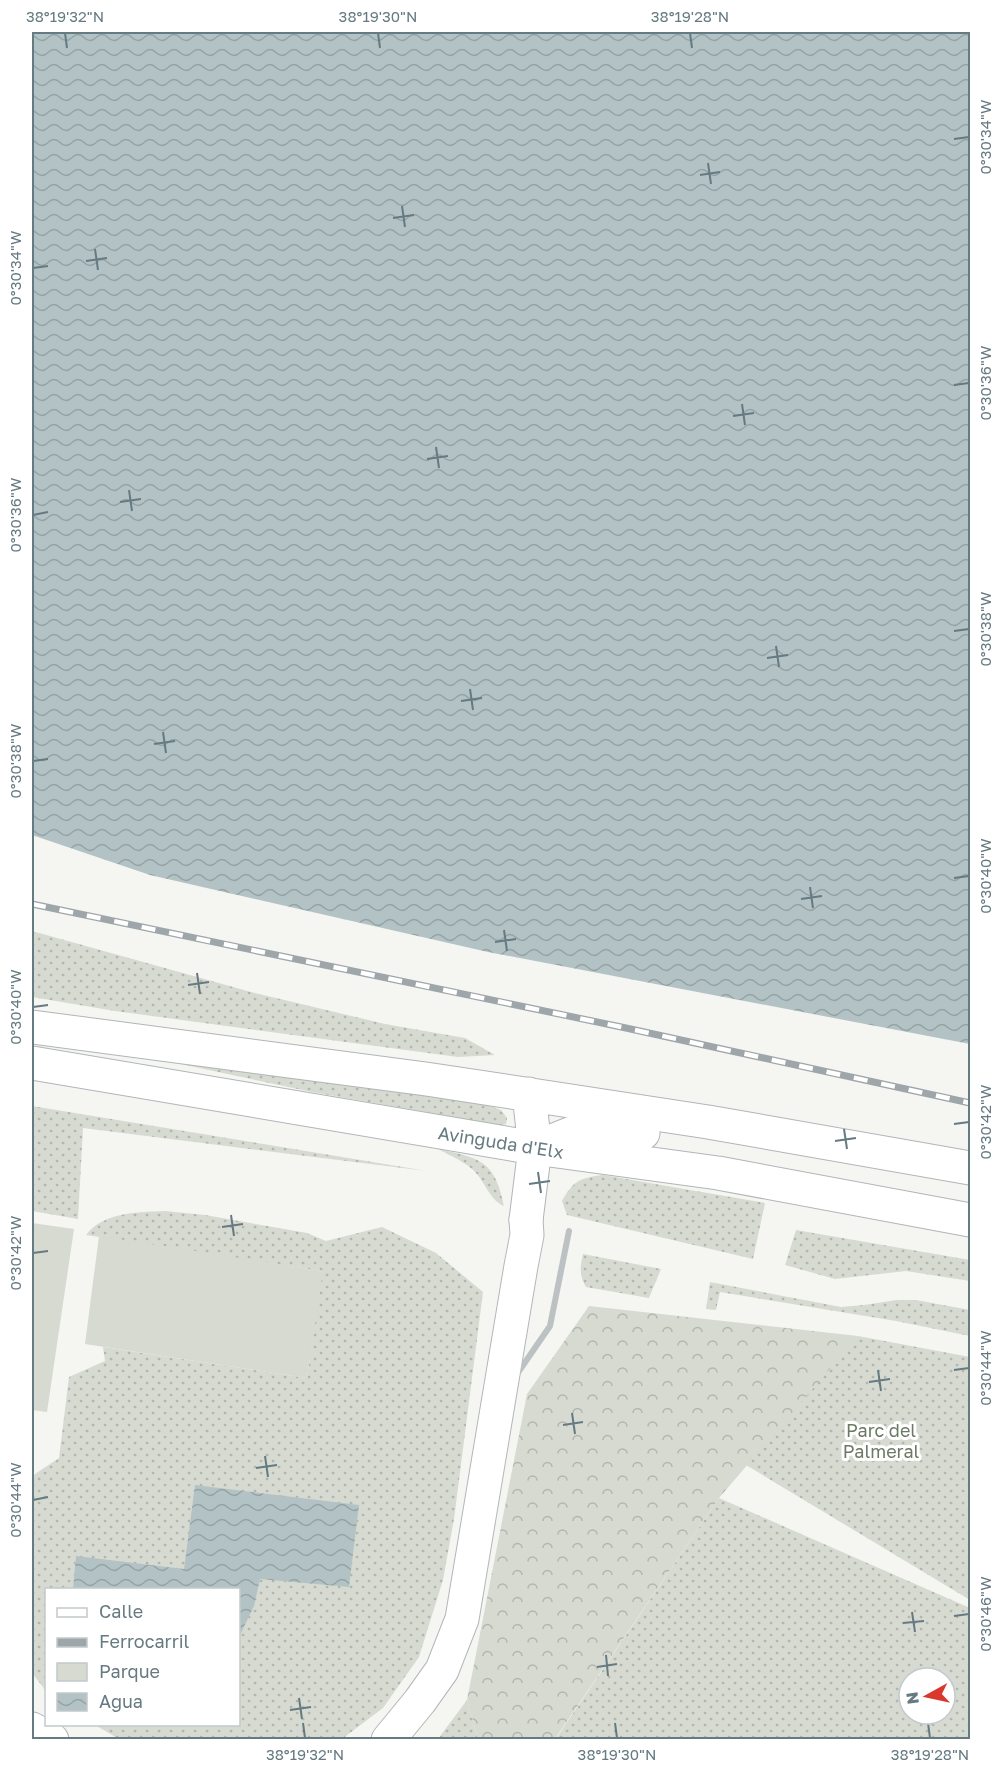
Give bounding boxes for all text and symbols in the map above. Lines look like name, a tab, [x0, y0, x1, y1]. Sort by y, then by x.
text: 38°19'32"N	[26, 7, 104, 25]
text: 38°19'30"N	[339, 7, 417, 25]
text: 38°19'28"N	[651, 7, 729, 25]
text: 0°30'34"W	[976, 99, 994, 175]
text: 0°30'34"W	[6, 230, 24, 306]
text: 0°30'36"W	[976, 346, 994, 420]
text: 0°30'36"W	[6, 478, 24, 552]
text: 0°30'38"W	[976, 591, 994, 667]
text: 0°30'38"W	[6, 723, 24, 799]
text: 0°30'40"W	[976, 838, 994, 914]
text: 0°30'40"W	[6, 969, 24, 1045]
text: 0°30'42"W	[976, 1085, 994, 1159]
street label: Avinguda d'Elx	[437, 1121, 565, 1163]
text: 0°30'42"W	[6, 1216, 24, 1290]
text: 0°30'44"W	[976, 1330, 994, 1406]
park label: Parc del Palmeral	[843, 1419, 920, 1462]
text: 0°30'44"W	[6, 1462, 24, 1538]
text: 0°30'46"W	[976, 1576, 994, 1652]
legend	[45, 1588, 240, 1726]
text: Calle	[99, 1600, 143, 1622]
text: Ferrocarril	[99, 1630, 189, 1652]
text: Parque	[99, 1660, 160, 1682]
north arrow	[897, 1666, 957, 1726]
text: Agua	[99, 1690, 143, 1712]
text: N	[901, 1691, 923, 1706]
text: 38°19'32"N	[266, 1745, 344, 1763]
text: 38°19'30"N	[578, 1745, 656, 1763]
text: 38°19'28"N	[891, 1745, 969, 1763]

